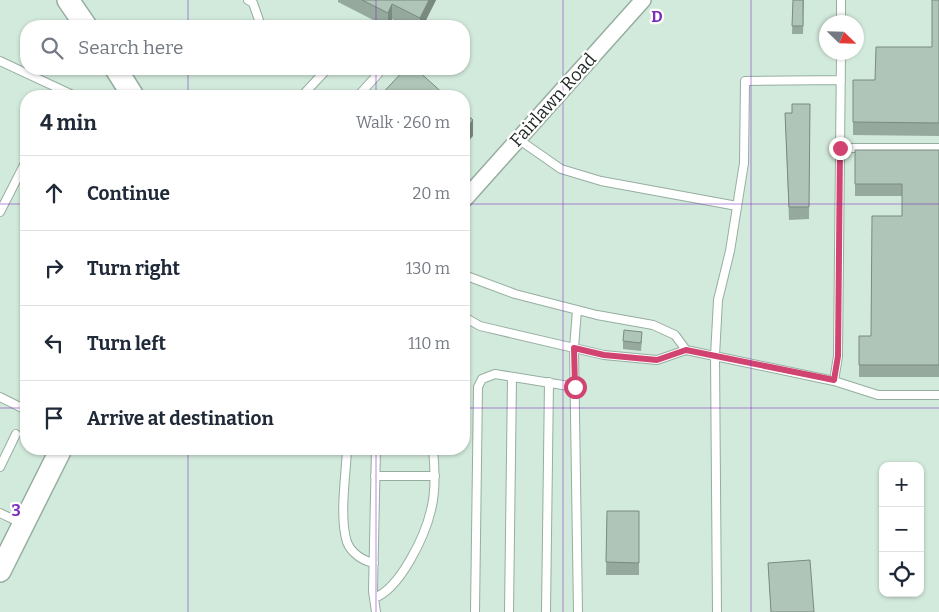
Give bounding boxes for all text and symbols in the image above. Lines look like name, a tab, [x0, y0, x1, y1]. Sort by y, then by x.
text: D	[651, 7, 663, 26]
north arrow	[819, 15, 864, 60]
search box	[20, 20, 470, 75]
icon: search	[38, 34, 66, 62]
text: Search here	[78, 36, 183, 59]
street label: Fairlawn Road	[505, 48, 601, 151]
text: 4 min	[40, 110, 97, 136]
text: Walk · 260 m	[356, 113, 450, 132]
route end	[829, 137, 852, 160]
icon: ahead	[40, 179, 68, 207]
text: Continue	[87, 182, 170, 205]
text: 20 m	[413, 184, 450, 203]
icon: right	[40, 254, 68, 282]
text: Turn right	[87, 257, 180, 280]
text: 130 m	[406, 259, 450, 278]
icon: left	[40, 329, 68, 357]
text: Turn left	[87, 332, 166, 355]
text: 110 m	[408, 334, 450, 353]
route start	[564, 376, 587, 399]
icon: arrive	[40, 404, 68, 432]
text: Arrive at destination	[87, 407, 274, 430]
map controls	[879, 462, 924, 597]
button: +	[879, 462, 924, 507]
text: 3	[11, 501, 21, 520]
button: −	[879, 507, 924, 552]
button: locate	[879, 552, 924, 597]

